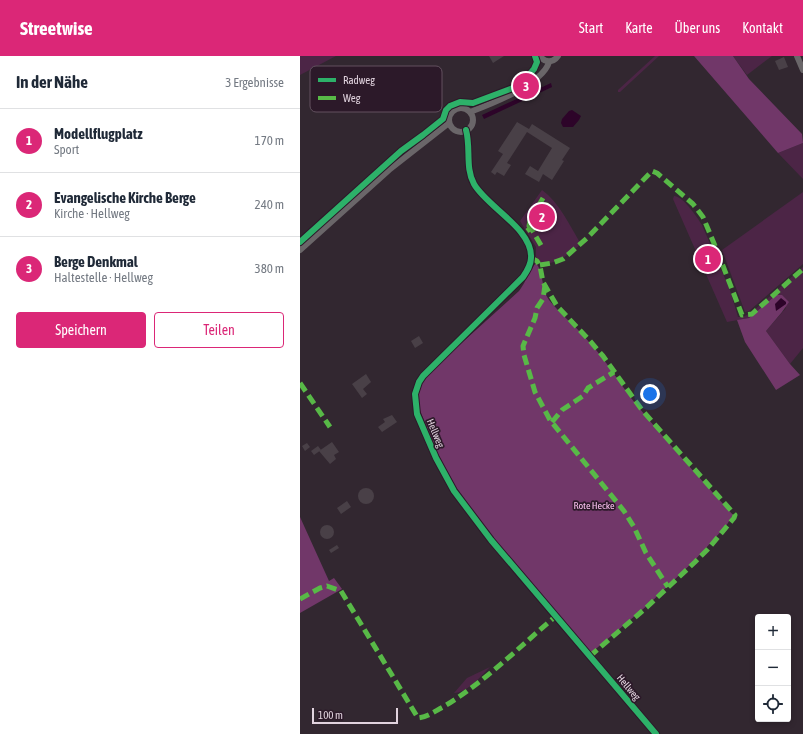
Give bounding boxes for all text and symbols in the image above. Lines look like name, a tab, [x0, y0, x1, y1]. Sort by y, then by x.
text: Streetwise	[20, 17, 93, 39]
text: Start	[579, 20, 603, 36]
text: Karte	[625, 20, 653, 36]
text: Über uns	[675, 20, 720, 36]
text: Kontakt	[742, 20, 783, 36]
legend	[310, 66, 442, 112]
pin: 3	[513, 71, 539, 101]
text: In der Nähe	[16, 72, 88, 92]
text: Radweg	[343, 74, 375, 86]
text: 3 Ergebnisse	[225, 75, 284, 90]
text: Weg	[343, 92, 361, 104]
text: Modellflugplatz	[54, 125, 143, 142]
text: 1	[26, 133, 32, 148]
text: 170 m	[255, 133, 284, 148]
text: Sport	[54, 142, 79, 157]
text: Evangelische Kirche Berge	[54, 189, 196, 206]
text: 2	[26, 197, 32, 212]
text: 240 m	[255, 197, 284, 212]
pin: 2	[529, 202, 555, 232]
text: Kirche · Hellweg	[54, 206, 130, 221]
pin: 1	[695, 244, 721, 274]
text: Berge Denkmal	[54, 253, 138, 270]
text: 3	[26, 261, 32, 276]
text: 380 m	[255, 261, 284, 276]
text: Haltestelle · Hellweg	[54, 270, 153, 285]
button: Speichern	[16, 312, 146, 348]
button: Teilen	[154, 312, 284, 348]
your location	[640, 384, 660, 404]
street label: Hellweg	[425, 417, 447, 450]
park label: Rote Hecke	[573, 500, 615, 511]
map controls	[755, 614, 791, 722]
button: +	[755, 614, 791, 650]
button: −	[755, 650, 791, 686]
street label: Hellweg	[615, 672, 643, 703]
button: locate	[755, 686, 791, 722]
scale bar	[312, 706, 398, 725]
text: 100 m	[318, 709, 343, 721]

